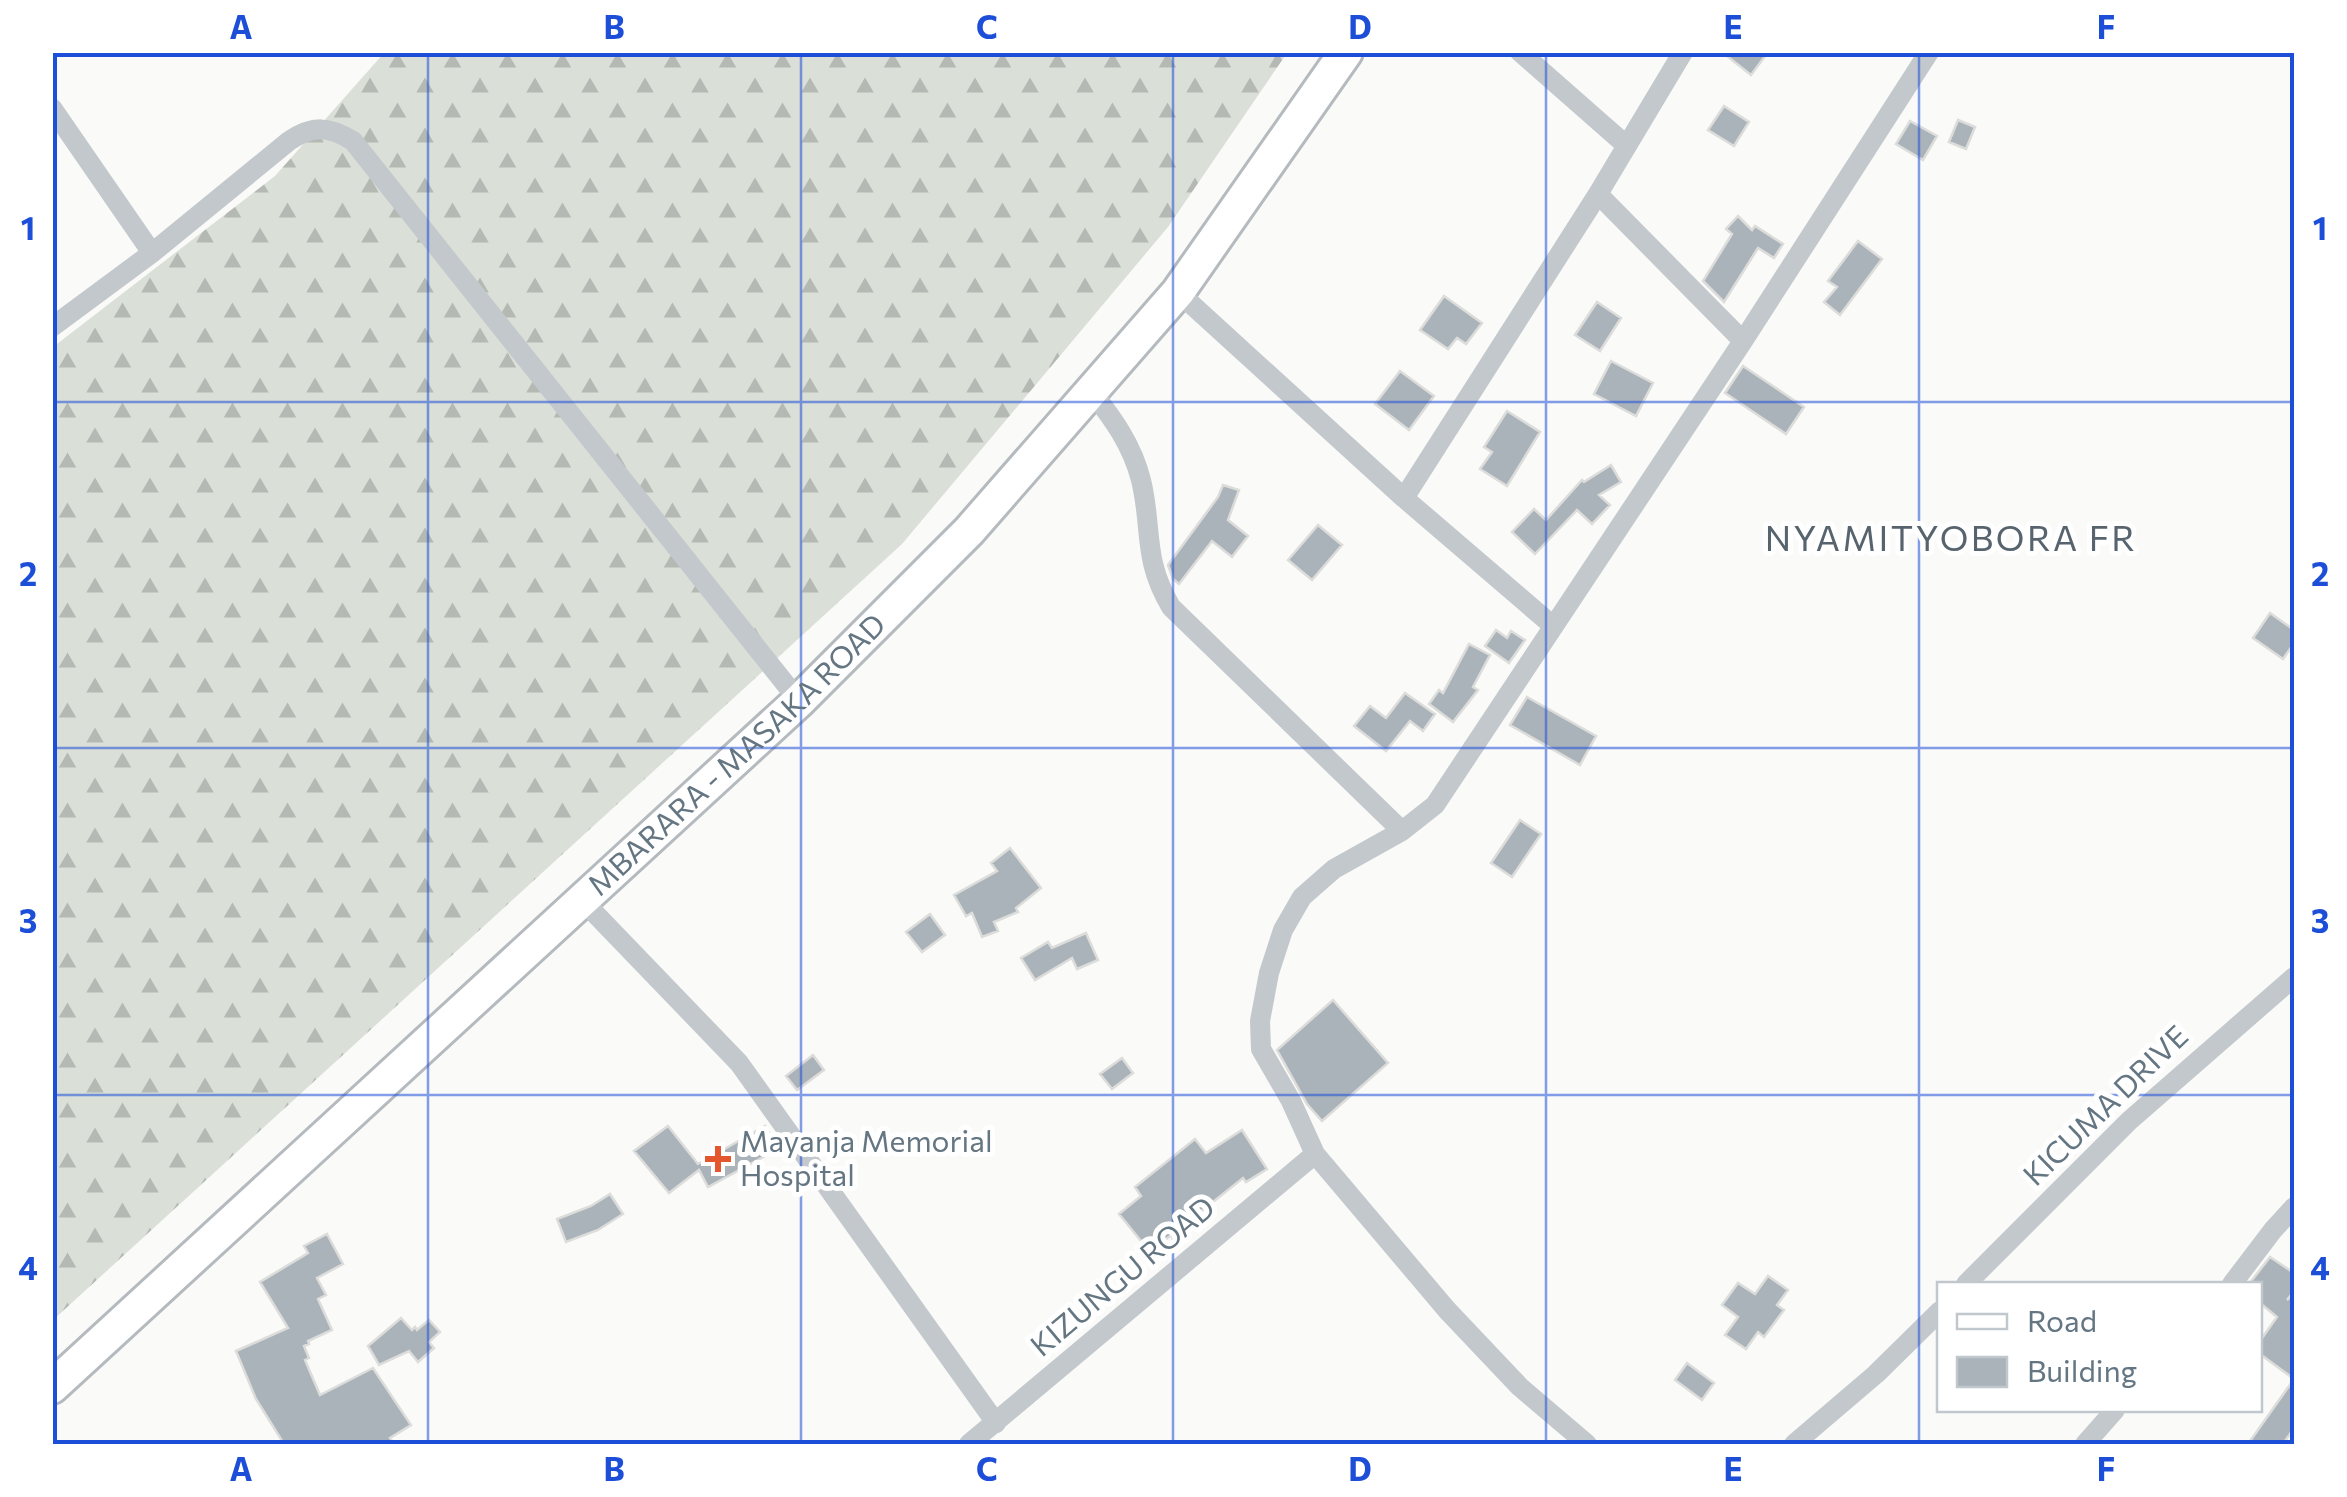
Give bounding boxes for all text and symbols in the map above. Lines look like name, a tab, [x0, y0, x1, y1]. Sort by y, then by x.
text: A	[230, 6, 253, 46]
text: B	[603, 6, 625, 46]
text: C	[976, 6, 998, 46]
text: D	[1348, 6, 1372, 46]
text: E	[1723, 6, 1743, 46]
text: F	[2097, 6, 2115, 46]
text: 1	[21, 207, 35, 247]
text: 1	[2313, 207, 2327, 247]
district label: NYAMITYOBORA FR	[1765, 515, 2137, 558]
text: 2	[19, 553, 37, 593]
text: 2	[2311, 553, 2329, 593]
street label: MBARARA - MASAKA ROAD	[579, 605, 892, 902]
text: 3	[19, 900, 37, 940]
text: 3	[2311, 900, 2329, 940]
street label: KICUMA DRIVE	[2014, 1016, 2194, 1192]
place label: Mayanja Memorial Hospital	[740, 1121, 993, 1192]
marker: Mayanja Memorial Hospital	[705, 1146, 731, 1172]
street label: KIZUNGU ROAD	[1022, 1187, 1221, 1363]
text: 4	[18, 1247, 38, 1287]
text: 4	[2310, 1247, 2330, 1287]
legend	[1937, 1282, 2262, 1412]
text: Road	[2027, 1301, 2097, 1338]
text: Building	[2027, 1351, 2137, 1388]
text: A	[230, 1448, 253, 1488]
text: B	[603, 1448, 625, 1488]
text: C	[976, 1448, 998, 1488]
text: D	[1348, 1448, 1372, 1488]
text: E	[1723, 1448, 1743, 1488]
text: F	[2097, 1448, 2115, 1488]

